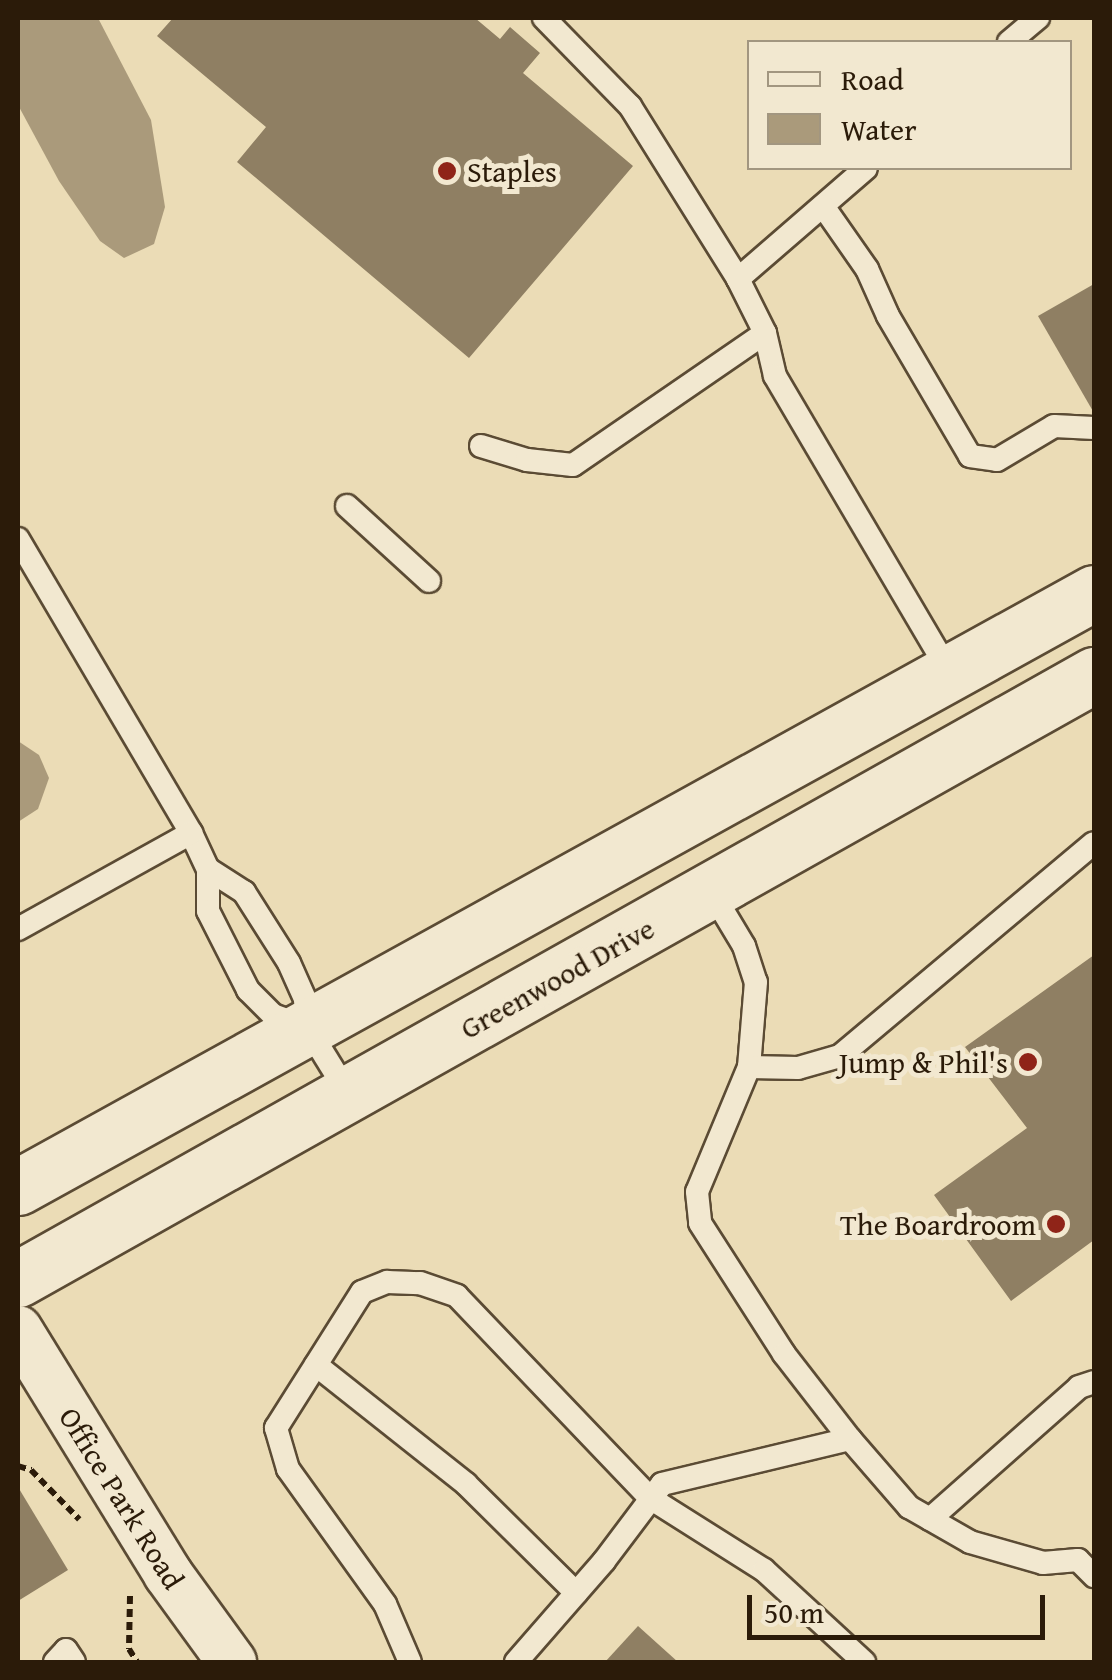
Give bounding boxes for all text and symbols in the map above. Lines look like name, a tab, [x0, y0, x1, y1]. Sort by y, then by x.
legend	[747, 40, 1072, 170]
text: Road	[841, 57, 904, 101]
text: Water	[841, 107, 917, 151]
place label: Staples	[467, 153, 557, 189]
marker: Staples	[436, 160, 458, 182]
street label: Greenwood Drive	[454, 910, 660, 1046]
place label: Jump & Phil's	[839, 1044, 1008, 1080]
marker: Jump & Phil's	[1017, 1051, 1039, 1073]
place label: The Boardroom	[840, 1206, 1036, 1242]
marker: The Boardroom	[1045, 1213, 1067, 1235]
street label: Office Park Road	[52, 1401, 192, 1595]
scale bar	[752, 1575, 1050, 1637]
text: 50 m	[764, 1590, 824, 1634]

